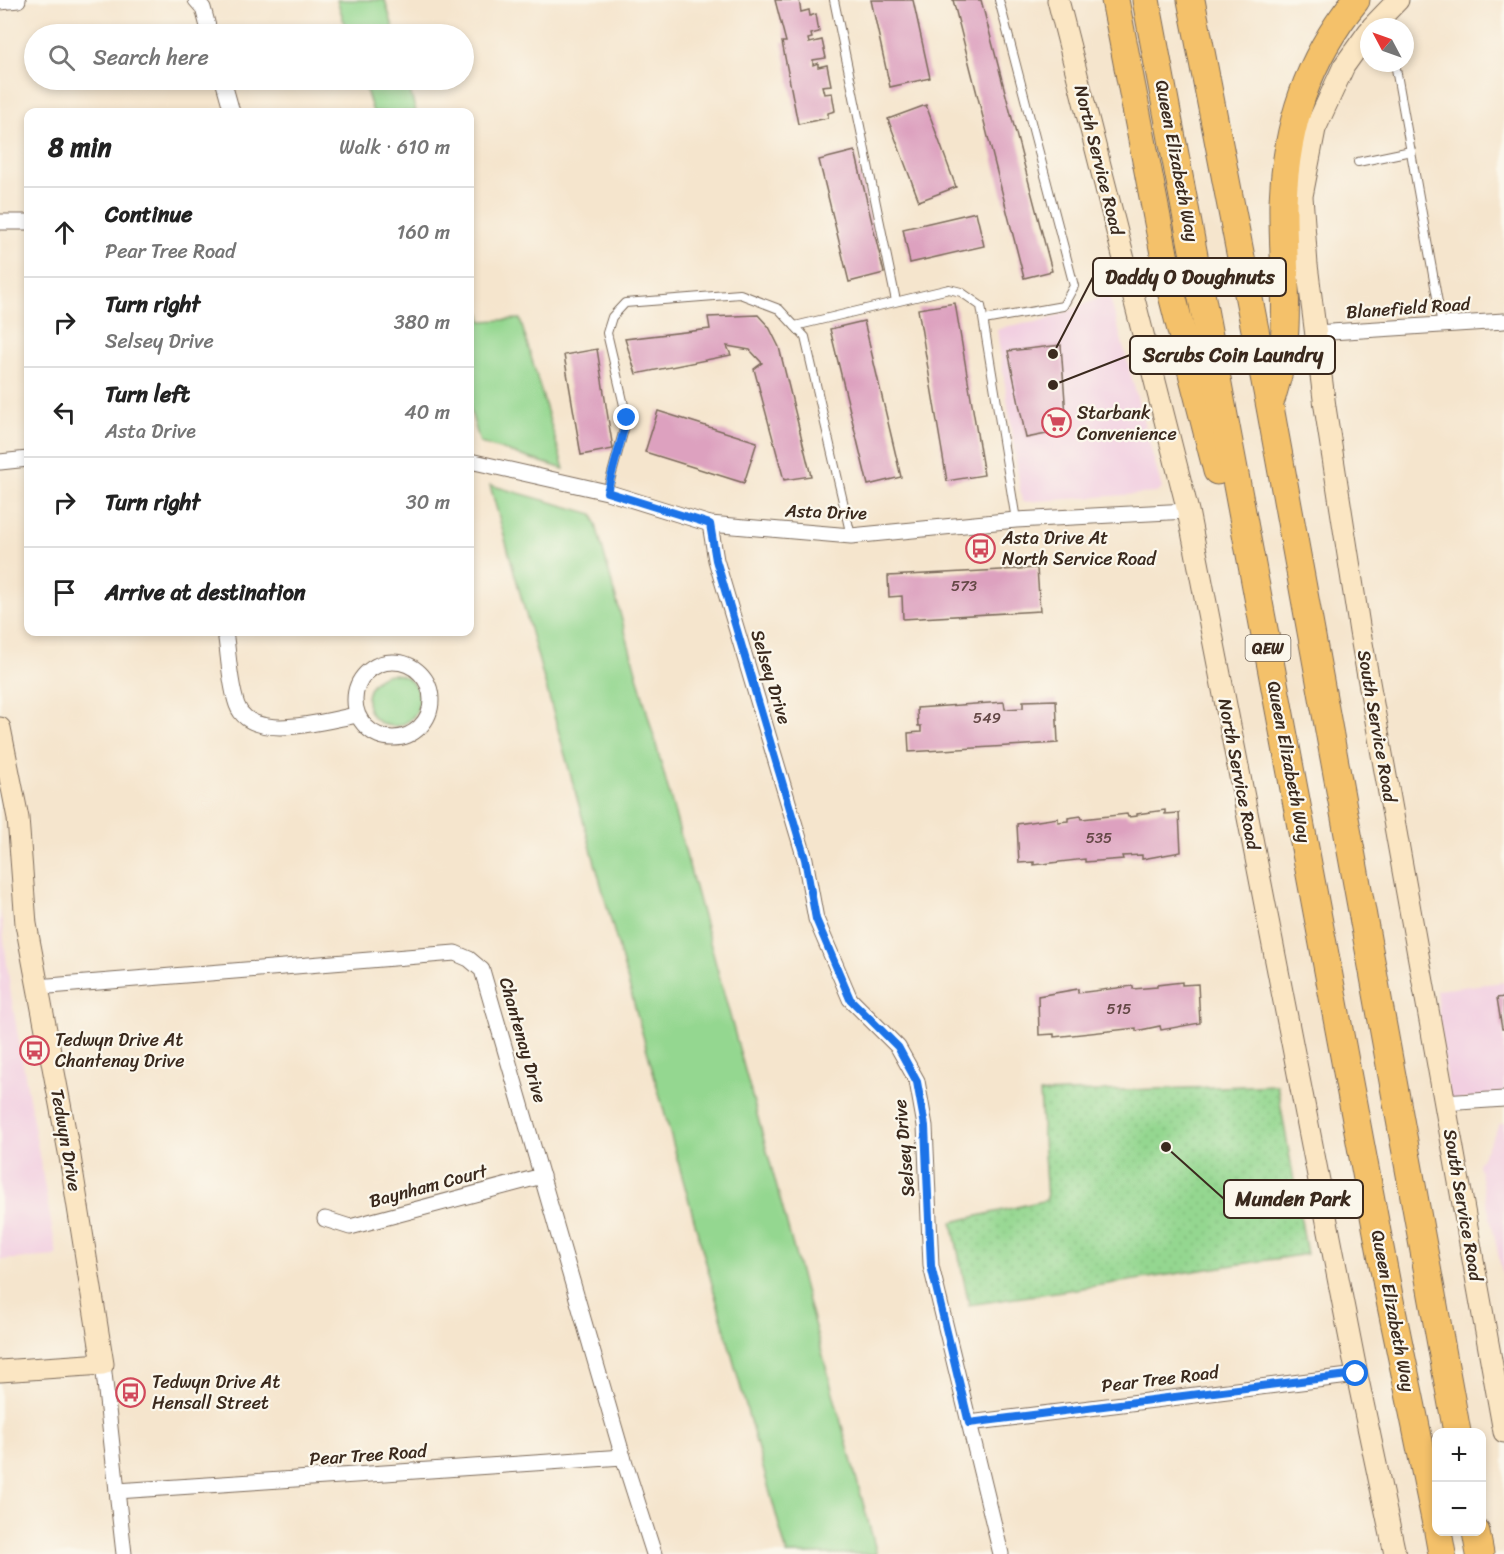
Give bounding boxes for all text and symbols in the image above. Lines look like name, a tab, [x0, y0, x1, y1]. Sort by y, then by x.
north arrow	[1360, 18, 1414, 72]
search box	[24, 24, 474, 90]
text: Search here	[93, 38, 209, 77]
icon: search	[45, 41, 78, 74]
street label: Queen Elizabeth Way	[1146, 77, 1208, 245]
street label: North Service Road	[1065, 82, 1133, 240]
text: 8 min	[48, 124, 112, 170]
text: Walk · 610 m	[339, 130, 450, 165]
text: Continue	[105, 195, 193, 234]
text: 160 m	[397, 215, 450, 250]
icon: ahead	[48, 216, 81, 249]
text: Pear Tree Road	[105, 234, 236, 269]
callout: Daddy O Doughnuts	[1093, 258, 1286, 296]
text: Daddy O Doughnuts	[1105, 260, 1276, 295]
text: Turn right	[105, 285, 200, 324]
street label: Blanefield Road	[1345, 288, 1473, 328]
text: 380 m	[394, 305, 450, 340]
icon: right	[48, 306, 81, 339]
text: Selsey Drive	[105, 324, 214, 359]
callout: Scrubs Coin Laundry	[1130, 336, 1335, 374]
text: Scrubs Coin Laundry	[1142, 338, 1324, 373]
text: Turn left	[105, 375, 190, 414]
text: 40 m	[404, 395, 450, 430]
icon: left	[48, 396, 81, 429]
place label: Starbank Convenience	[1077, 397, 1177, 450]
route end	[613, 404, 639, 430]
supermarket icon: Starbank Convenience	[1040, 407, 1072, 439]
text: Asta Drive	[105, 414, 196, 449]
text: Turn right	[105, 483, 200, 522]
text: 30 m	[406, 485, 450, 520]
icon: right	[48, 486, 81, 519]
street label: Asta Drive	[784, 495, 868, 529]
place label: Asta Drive At North Service Road	[1001, 522, 1157, 575]
bus stop icon: Asta Drive At North Service Road	[965, 532, 997, 564]
text: Arrive at destination	[105, 573, 306, 612]
house number: 573	[951, 573, 977, 599]
icon: arrive	[48, 576, 81, 609]
street label: Selsey Drive	[741, 626, 801, 728]
road number: QEW	[1246, 635, 1290, 661]
street label: South Service Road	[1348, 647, 1406, 806]
street label: Queen Elizabeth Way	[1258, 678, 1320, 846]
street label: North Service Road	[1209, 695, 1270, 854]
house number: 549	[973, 705, 1001, 731]
house number: 535	[1086, 825, 1112, 851]
street label: Chantenay Drive	[490, 973, 556, 1107]
house number: 515	[1107, 996, 1131, 1022]
place label: Tedwyn Drive At Chantenay Drive	[55, 1024, 184, 1077]
bus stop icon: Tedwyn Drive At Chantenay Drive	[18, 1034, 50, 1066]
street label: Tedwyn Drive	[41, 1086, 91, 1194]
street label: Selsey Drive	[884, 1098, 924, 1198]
street label: South Service Road	[1434, 1126, 1492, 1285]
street label: Baynham Court	[365, 1155, 491, 1217]
callout: Munden Park	[1224, 1180, 1363, 1218]
text: Munden Park	[1234, 1182, 1351, 1217]
street label: Queen Elizabeth Way	[1362, 1227, 1424, 1395]
street label: Pear Tree Road	[1100, 1356, 1222, 1402]
route start	[1342, 1360, 1368, 1386]
place label: Tedwyn Drive At Hensall Street	[152, 1366, 280, 1419]
bus stop icon: Tedwyn Drive At Hensall Street	[115, 1376, 147, 1408]
map controls	[1432, 1428, 1486, 1536]
button: +	[1432, 1428, 1486, 1482]
street label: Pear Tree Road	[308, 1435, 429, 1475]
button: −	[1432, 1482, 1486, 1536]

